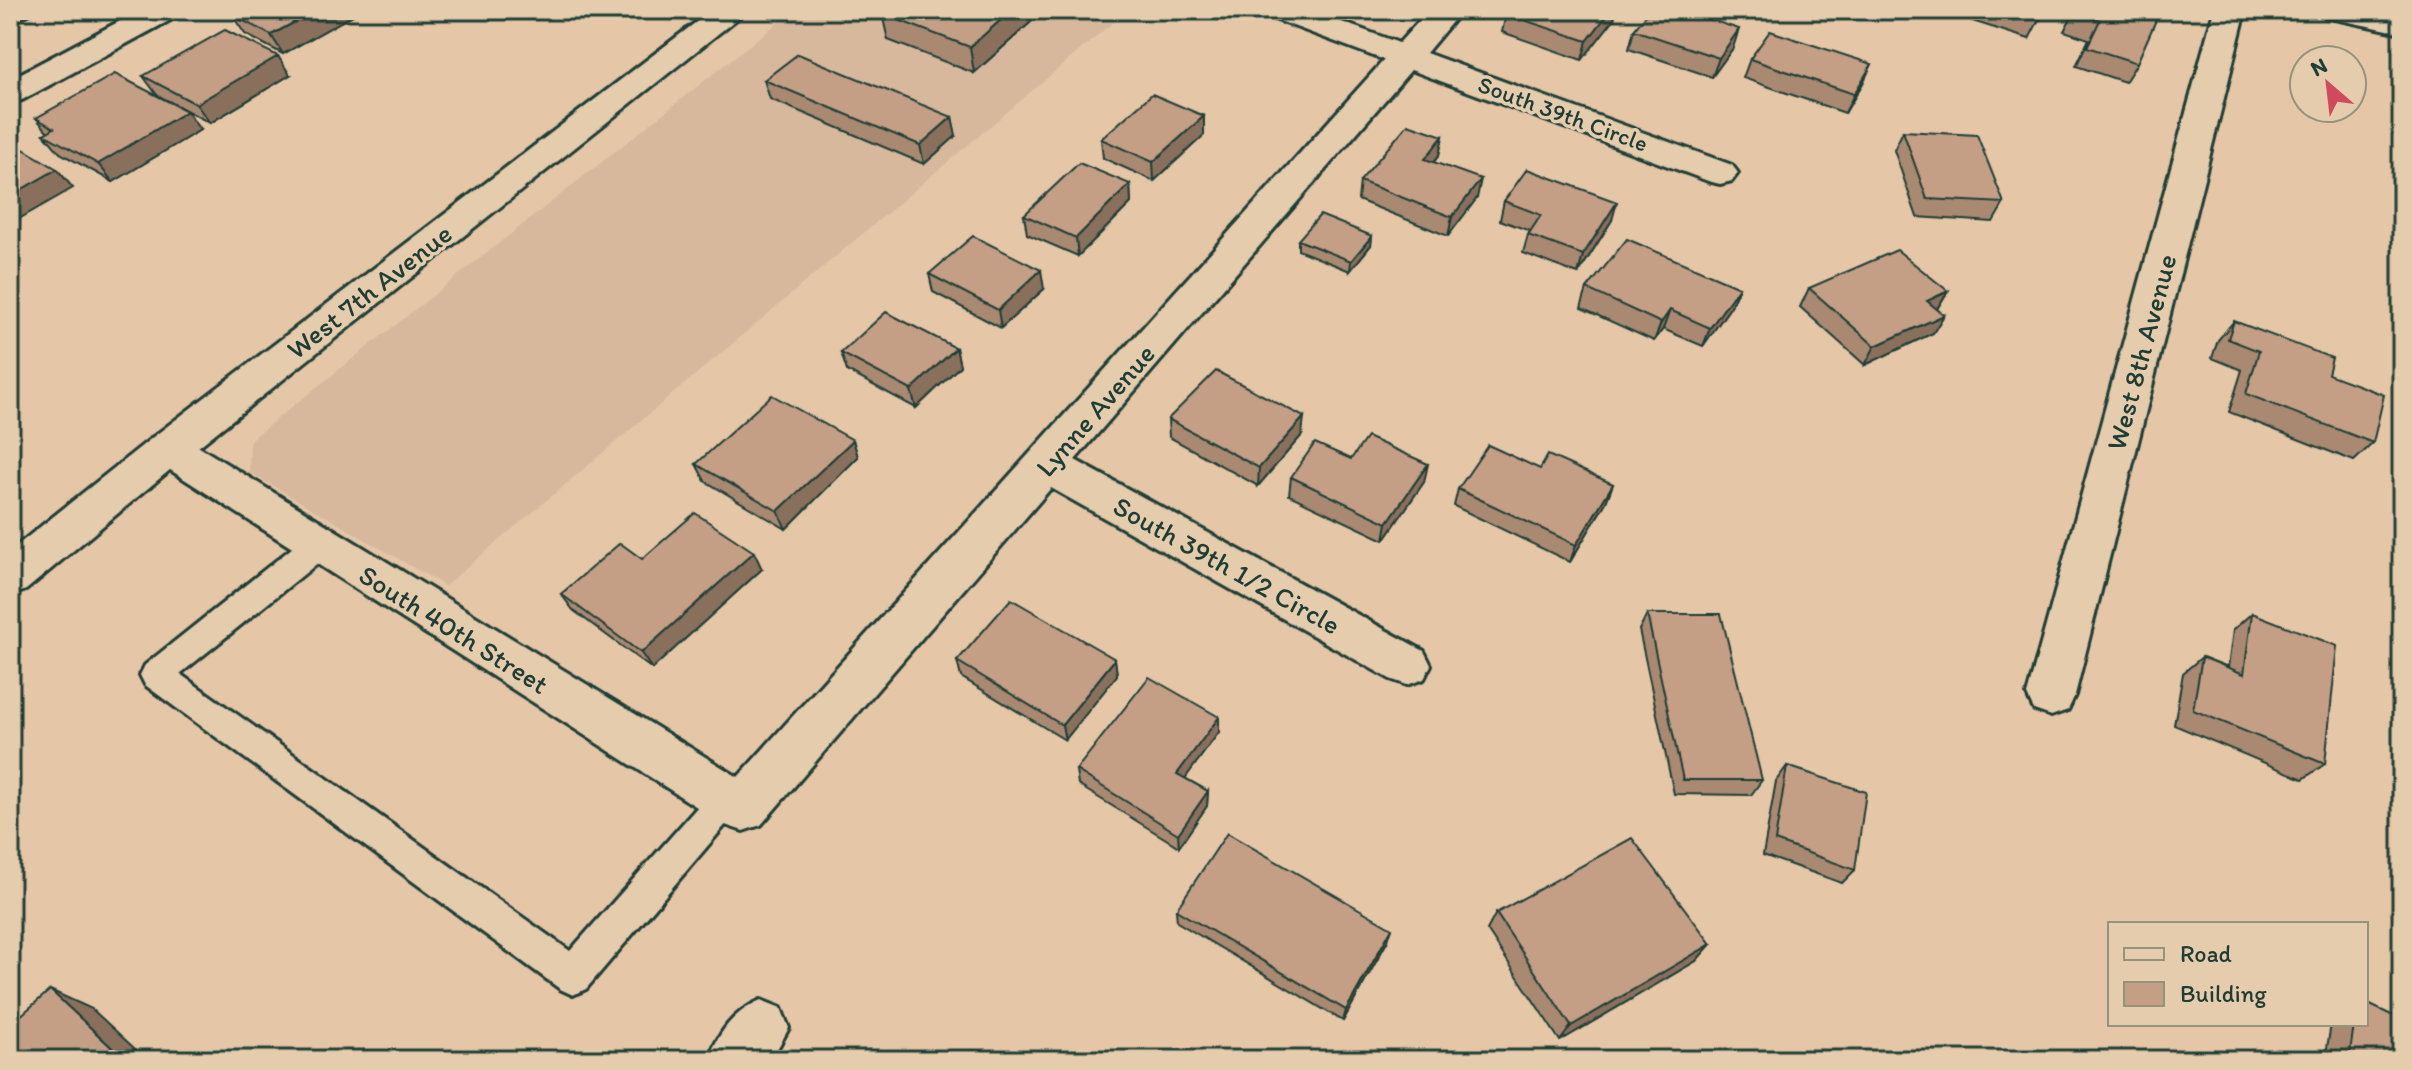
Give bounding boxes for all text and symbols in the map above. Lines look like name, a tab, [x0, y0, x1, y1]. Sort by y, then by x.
north arrow	[2288, 44, 2368, 124]
text: N	[2306, 51, 2332, 82]
street label: South 39th Circle	[1474, 69, 1652, 158]
street label: West 7th Avenue	[280, 216, 458, 366]
street label: West 8th Avenue	[2098, 250, 2184, 454]
street label: Lynne Avenue	[1028, 337, 1162, 483]
street label: South 39th 1/2 Circle	[1108, 488, 1346, 642]
street label: South 40th Street	[353, 557, 555, 701]
legend	[2108, 922, 2368, 1026]
text: Road	[2180, 939, 2232, 968]
text: Building	[2180, 979, 2267, 1008]

